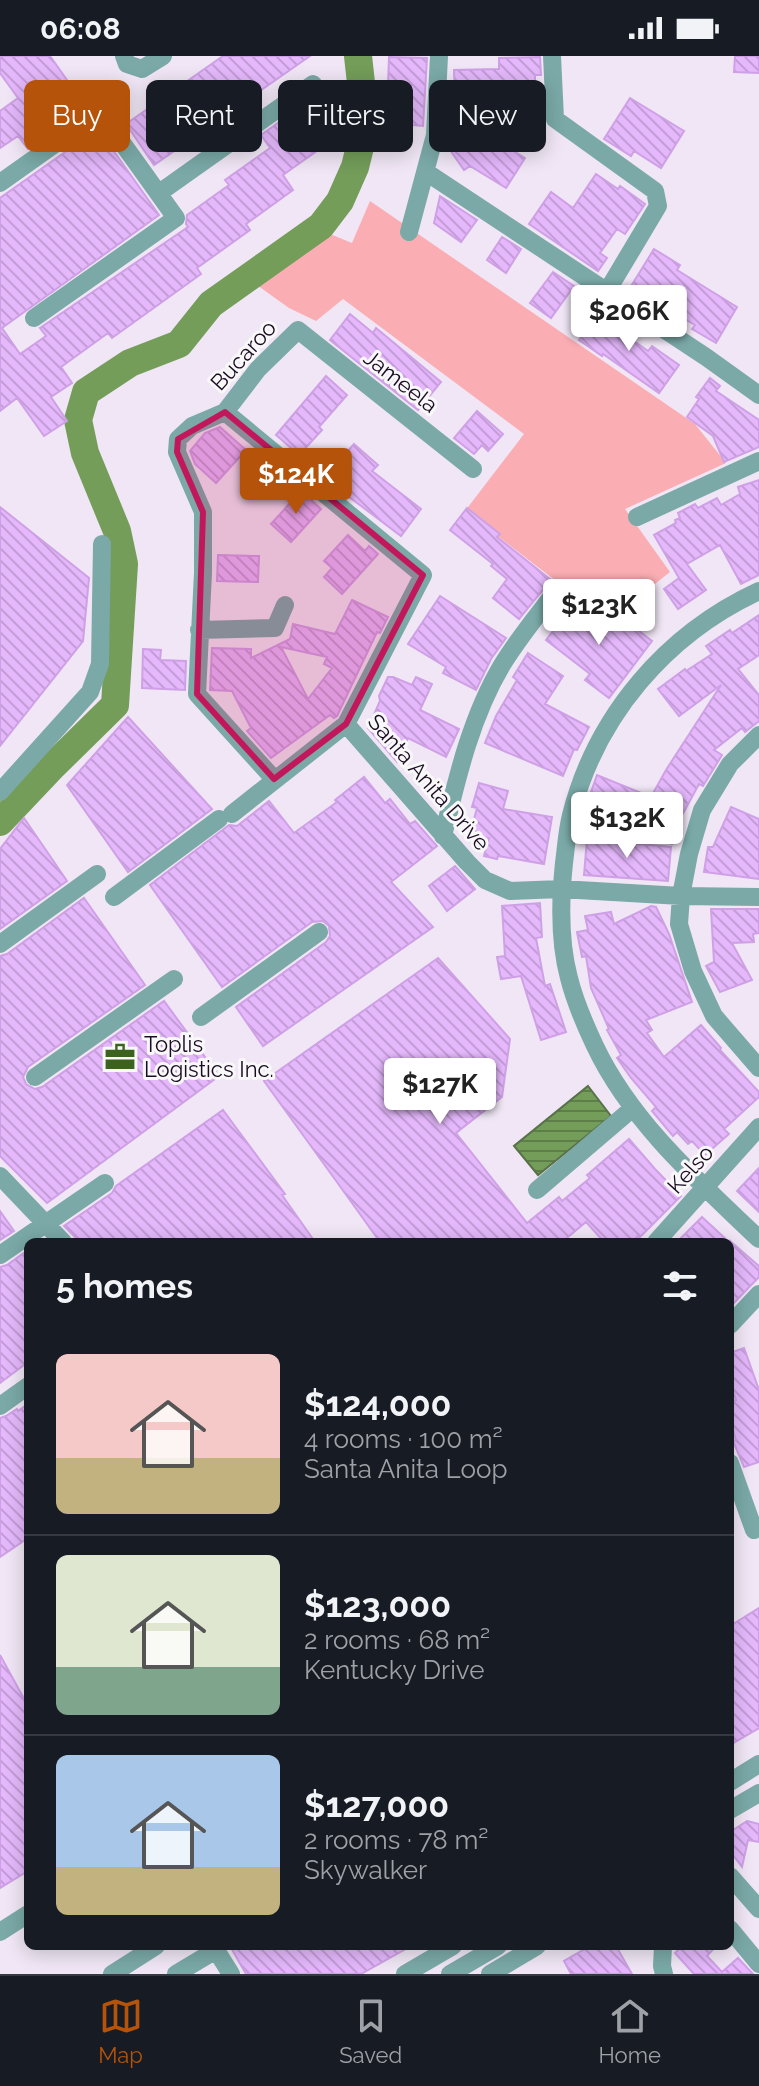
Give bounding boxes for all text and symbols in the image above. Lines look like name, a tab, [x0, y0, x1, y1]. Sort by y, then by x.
text: 06:08	[40, 11, 121, 46]
chip: Buy	[24, 80, 130, 152]
chip: Rent	[146, 80, 262, 152]
chip: Filters	[278, 80, 413, 152]
chip: New	[429, 80, 546, 152]
pin: $206K	[573, 285, 685, 353]
text: $206K	[589, 296, 669, 326]
street label: Bucaroo	[205, 315, 281, 395]
street label: Jameela	[359, 344, 443, 418]
pin: $124K	[240, 448, 352, 516]
text: $124K	[258, 459, 334, 489]
pin: $123K	[543, 579, 655, 647]
text: $123K	[561, 590, 637, 620]
street label: Santa Anita Drive	[363, 708, 495, 856]
pin: $132K	[571, 792, 683, 860]
text: $132K	[589, 803, 665, 833]
place label: Toplis Logistics Inc.	[144, 1031, 274, 1082]
office icon: Toplis Logistics Inc.	[103, 1040, 137, 1074]
pin: $127K	[384, 1058, 496, 1126]
text: $127K	[402, 1069, 478, 1099]
street label: Kelso	[662, 1139, 718, 1199]
icon: filters	[658, 1264, 702, 1308]
text: 5 homes	[56, 1266, 193, 1306]
text: $124,000	[304, 1384, 451, 1424]
icon: home	[120, 1386, 216, 1482]
text: 4 rooms · 100 m²	[304, 1424, 503, 1454]
text: Santa Anita Loop	[304, 1454, 507, 1484]
text: $123,000	[304, 1585, 451, 1625]
icon: home	[120, 1587, 216, 1683]
text: 2 rooms · 68 m²	[304, 1625, 490, 1655]
text: Kentucky Drive	[304, 1655, 484, 1685]
text: $127,000	[304, 1785, 449, 1825]
icon: home	[120, 1787, 216, 1883]
text: 2 rooms · 78 m²	[304, 1825, 488, 1855]
text: Skywalker	[304, 1855, 427, 1885]
tab: Map	[98, 1994, 143, 2068]
tab: Saved	[339, 1994, 402, 2068]
tab: Home	[599, 1994, 661, 2068]

